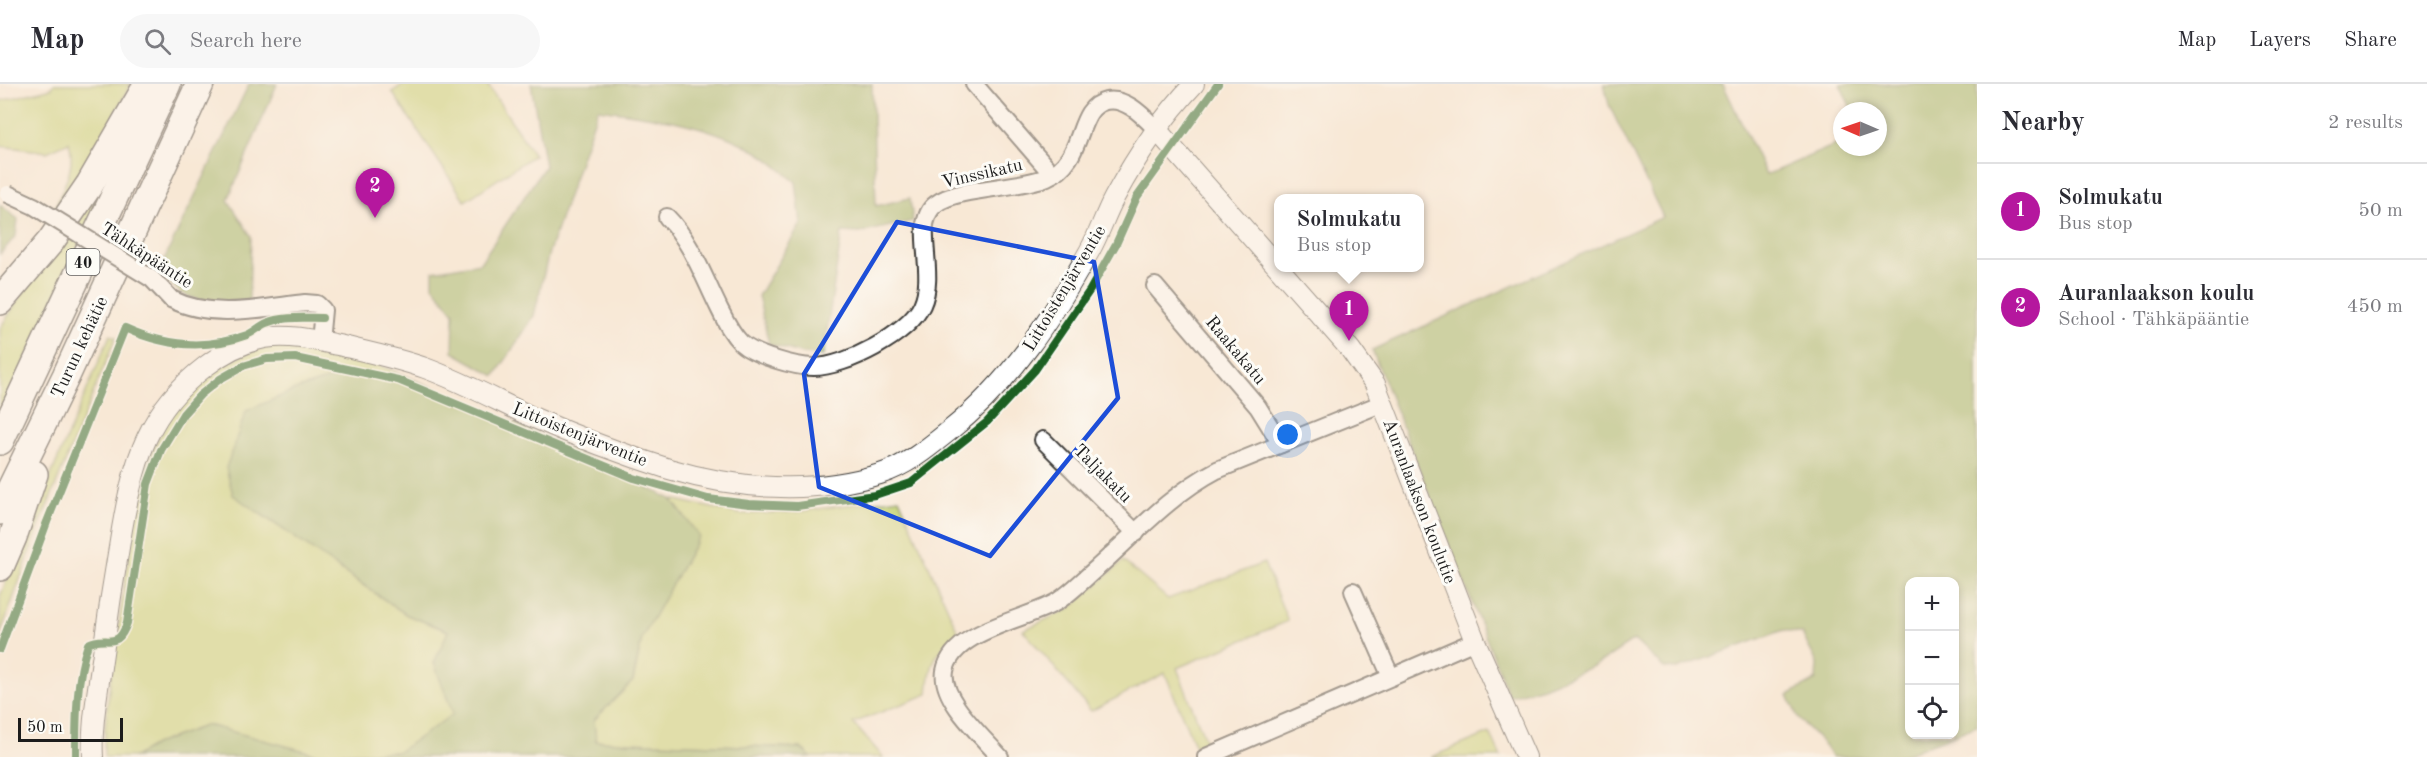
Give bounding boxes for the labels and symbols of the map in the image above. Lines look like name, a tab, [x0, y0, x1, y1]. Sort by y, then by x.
north arrow	[1833, 102, 1887, 156]
street label: Vinssikatu	[940, 156, 1025, 192]
pin: 2	[356, 168, 394, 218]
street label: Tähkäpääntie	[97, 220, 196, 292]
street label: Littoistenjärventie	[1020, 222, 1110, 355]
road number: 40	[66, 249, 100, 275]
pin: 1	[1330, 292, 1368, 341]
street label: Turun kehätie	[49, 294, 111, 401]
street label: Raakakatu	[1202, 313, 1269, 389]
street label: Littoistenjärventie	[510, 400, 650, 470]
street label: Auranlaakson koulutie	[1379, 417, 1459, 586]
your location	[1273, 420, 1302, 449]
street label: Taljakatu	[1070, 441, 1135, 507]
scale bar	[18, 715, 123, 742]

